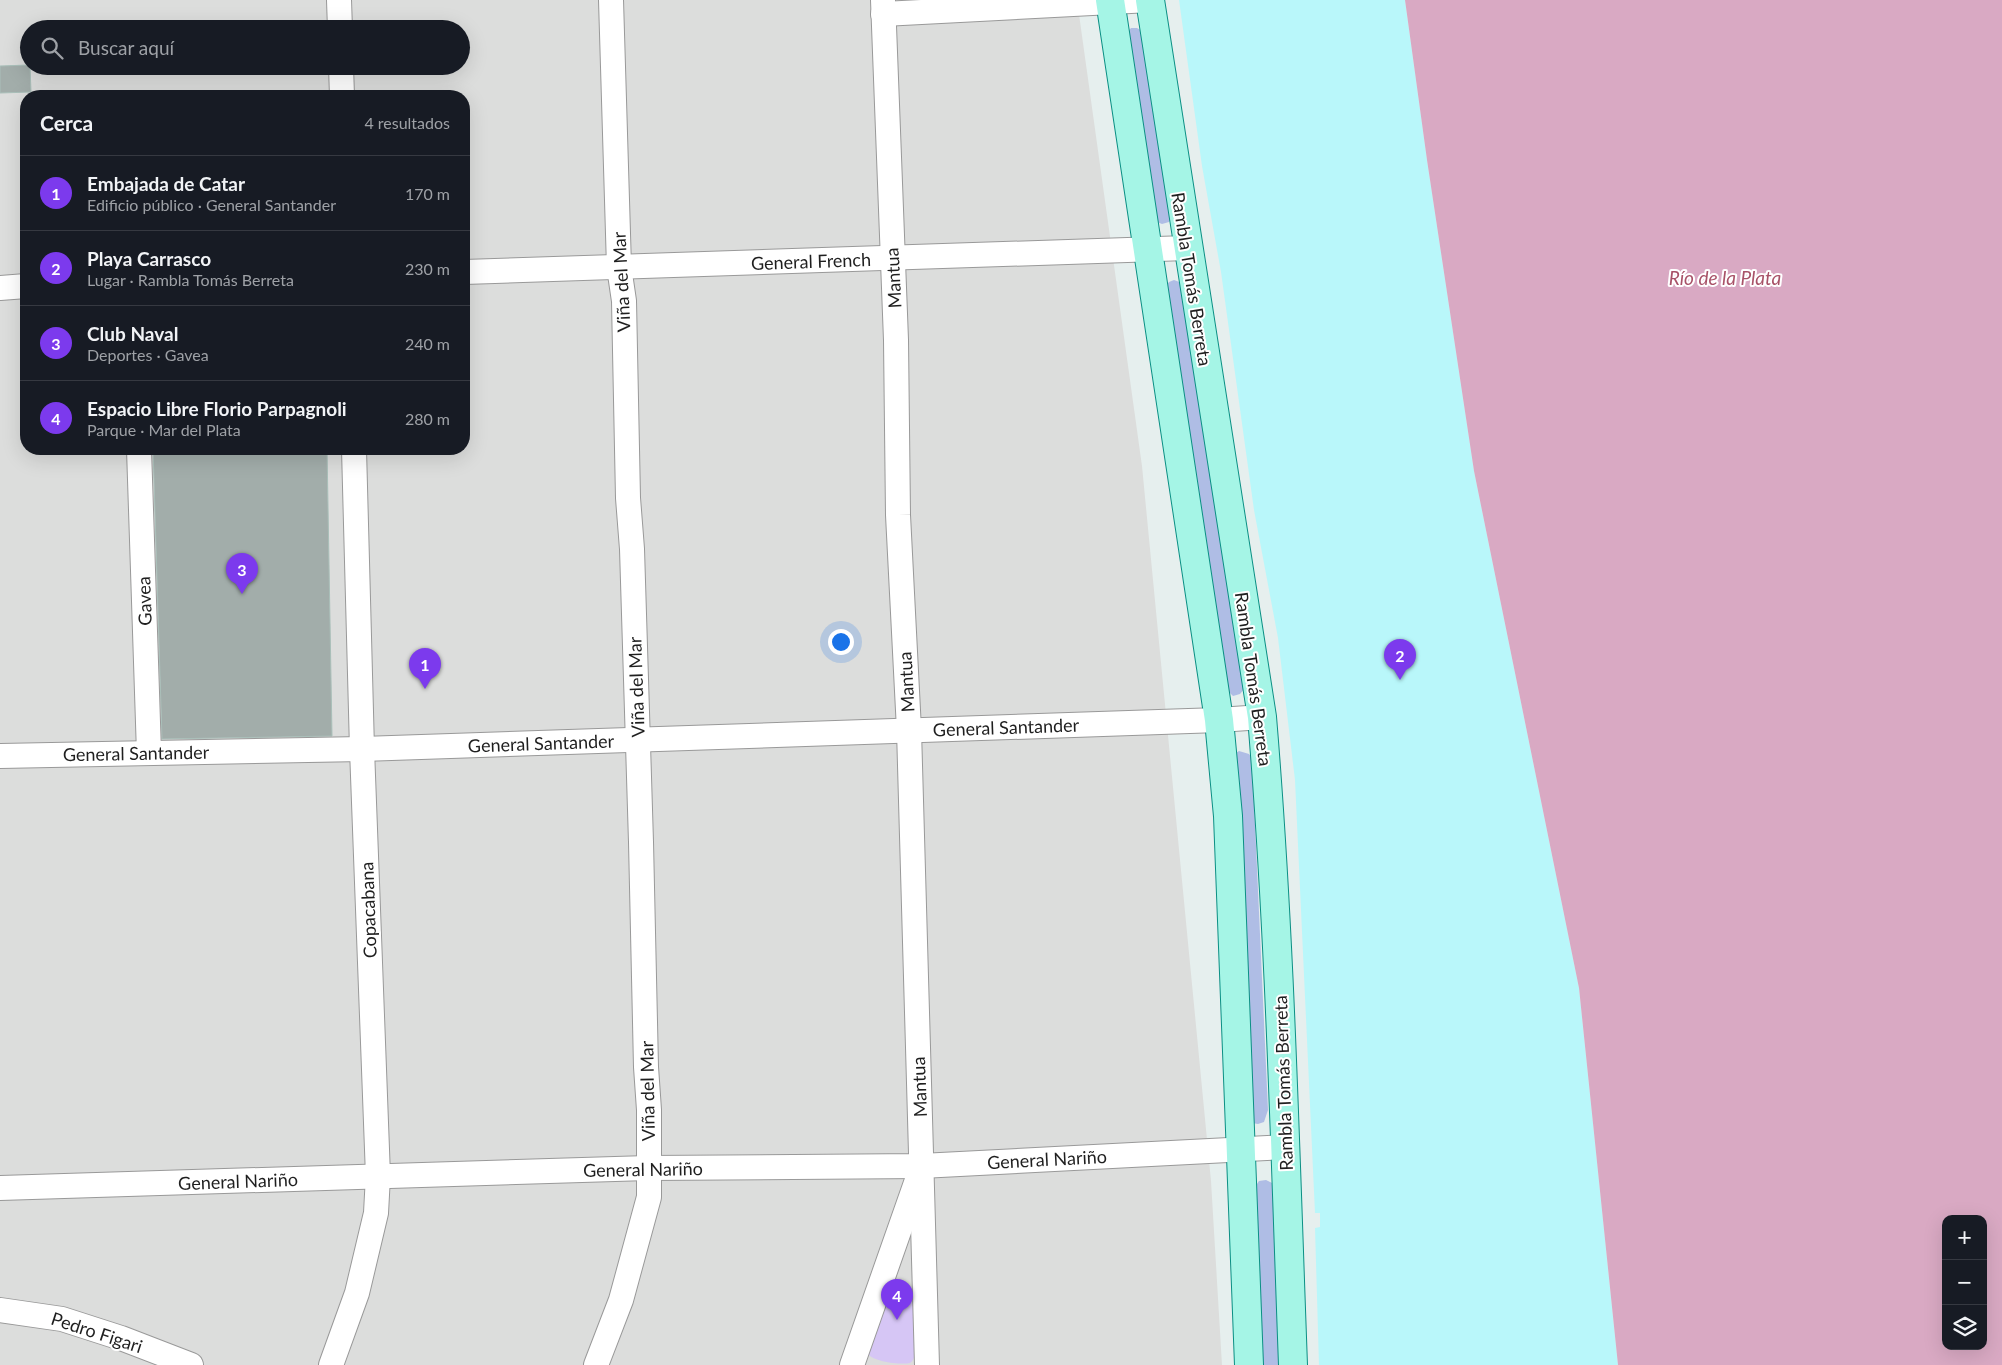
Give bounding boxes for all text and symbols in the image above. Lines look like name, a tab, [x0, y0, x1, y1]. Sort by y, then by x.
search box	[20, 20, 470, 75]
icon: search	[38, 34, 66, 62]
text: Buscar aquí	[78, 36, 174, 59]
text: Cerca	[40, 110, 93, 135]
text: 4 resultados	[364, 113, 450, 132]
text: Embajada de Catar	[87, 172, 245, 195]
text: 1	[51, 184, 61, 203]
text: 170 m	[405, 184, 450, 203]
street label: Rambla Tomás Berreta	[1167, 191, 1217, 367]
text: Edificio público · General Santander	[87, 195, 336, 214]
street label: Viña del Mar	[607, 231, 635, 333]
text: Playa Carrasco	[87, 247, 211, 270]
street label: Mantua	[880, 247, 906, 309]
street label: General French	[751, 248, 871, 274]
text: 2	[51, 259, 61, 278]
text: 230 m	[405, 259, 450, 278]
water label: Río de la Plata	[1669, 266, 1781, 289]
text: Lugar · Rambla Tomás Berreta	[87, 270, 294, 289]
text: Club Naval	[87, 322, 178, 345]
text: 3	[51, 334, 61, 353]
text: 240 m	[405, 334, 450, 353]
text: Deportes · Gavea	[87, 345, 209, 364]
text: Espacio Libre Florio Parpagnoli	[87, 397, 347, 420]
text: 4	[51, 409, 61, 428]
text: 280 m	[405, 409, 450, 428]
text: Parque · Mar del Plata	[87, 420, 241, 439]
pin: 3	[226, 553, 258, 594]
street label: Gavea	[132, 576, 156, 626]
street label: Rambla Tomás Berreta	[1231, 591, 1277, 767]
your location	[828, 629, 854, 655]
street label: Viña del Mar	[623, 636, 649, 738]
pin: 2	[1384, 639, 1416, 680]
pin: 1	[409, 648, 441, 689]
street label: Mantua	[893, 651, 919, 713]
street label: General Santander	[932, 713, 1080, 741]
street label: General Santander	[467, 729, 615, 757]
street label: General Santander	[63, 741, 210, 765]
street label: Copacabana	[355, 861, 381, 959]
street label: Rambla Tomás Berreta	[1269, 995, 1297, 1171]
street label: Viña del Mar	[635, 1040, 659, 1141]
street label: Mantua	[907, 1056, 931, 1118]
street label: General Nariño	[987, 1145, 1107, 1173]
street label: General Nariño	[583, 1157, 703, 1181]
street label: General Nariño	[178, 1168, 298, 1194]
map controls	[1942, 1215, 1987, 1350]
button: +	[1942, 1215, 1987, 1260]
button: −	[1942, 1260, 1987, 1305]
pin: 4	[881, 1279, 913, 1320]
button: layers	[1942, 1305, 1987, 1350]
street label: Pedro Figari	[49, 1307, 145, 1357]

